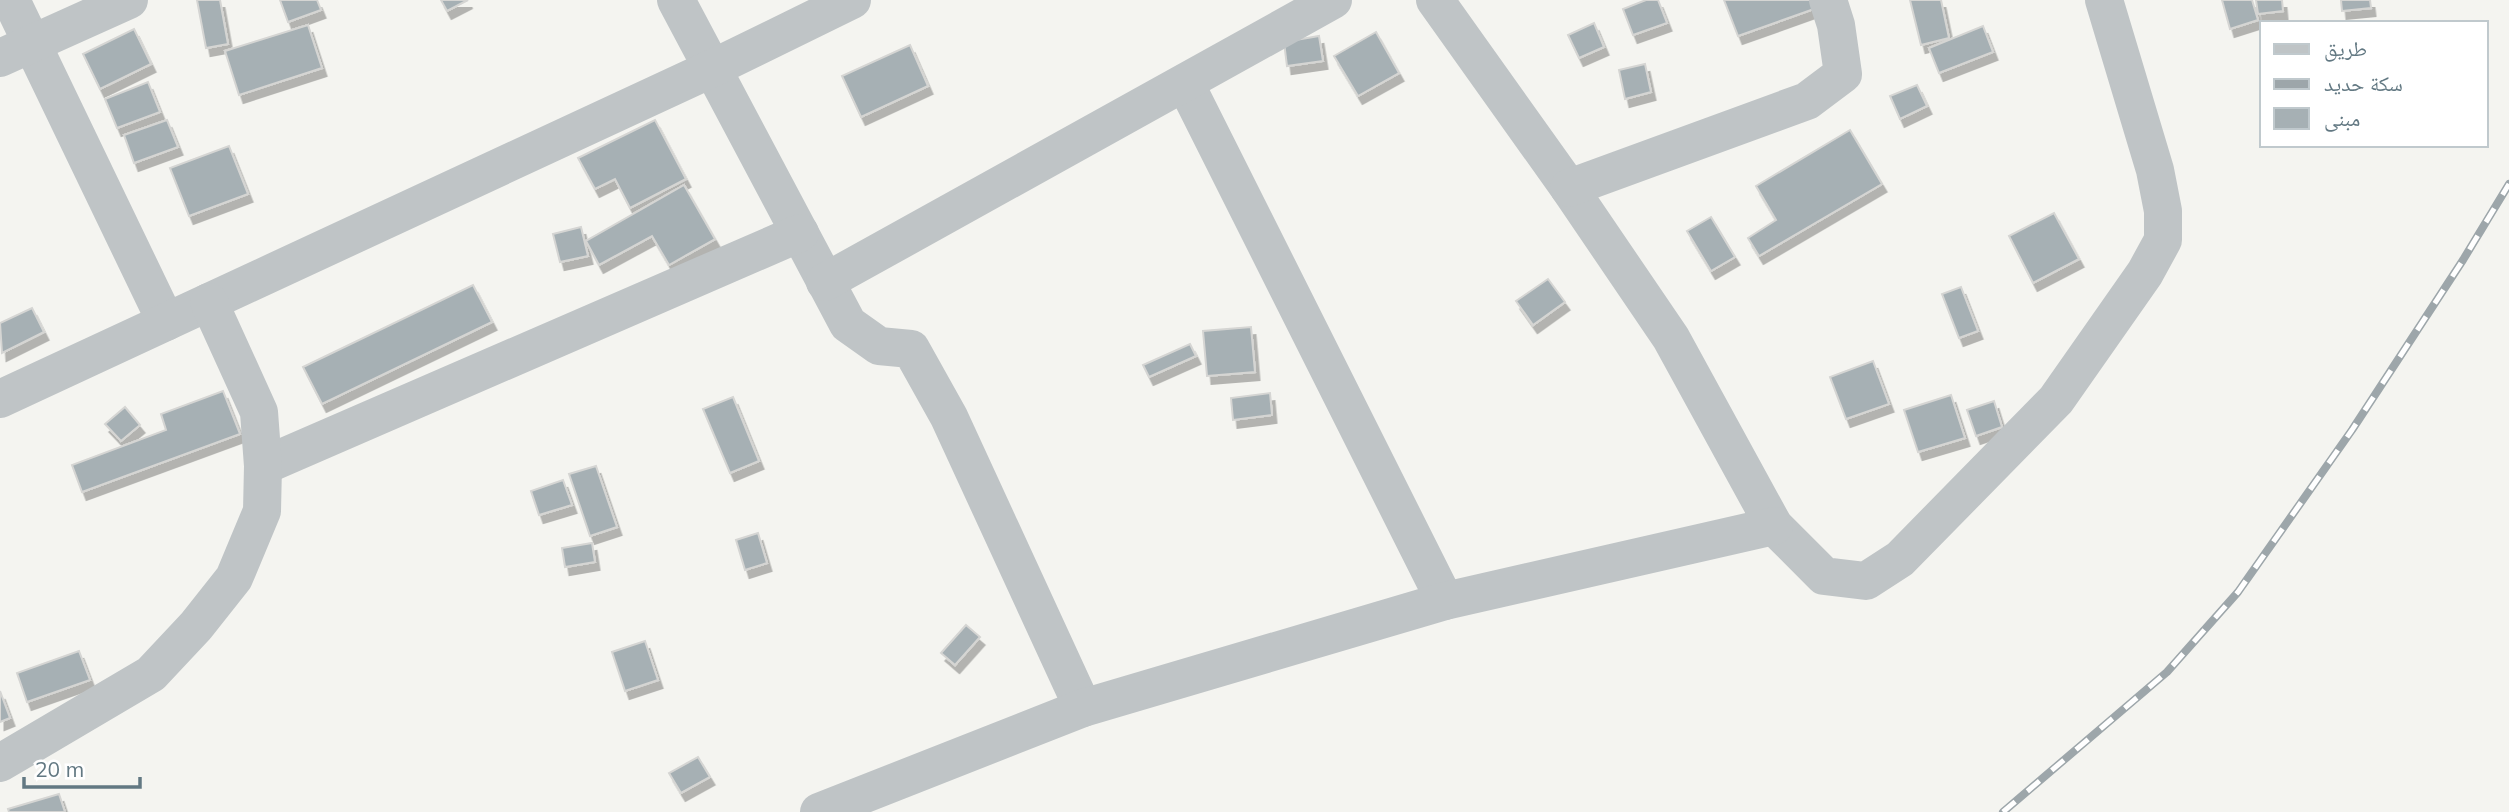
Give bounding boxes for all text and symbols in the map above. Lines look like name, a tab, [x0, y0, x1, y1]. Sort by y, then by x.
legend	[2260, 21, 2488, 147]
text: طريق	[2324, 35, 2367, 62]
text: سكة حديد	[2324, 70, 2403, 96]
text: مبنى	[2324, 105, 2360, 132]
scale bar	[24, 746, 140, 790]
text: 20 m	[35, 756, 84, 782]

